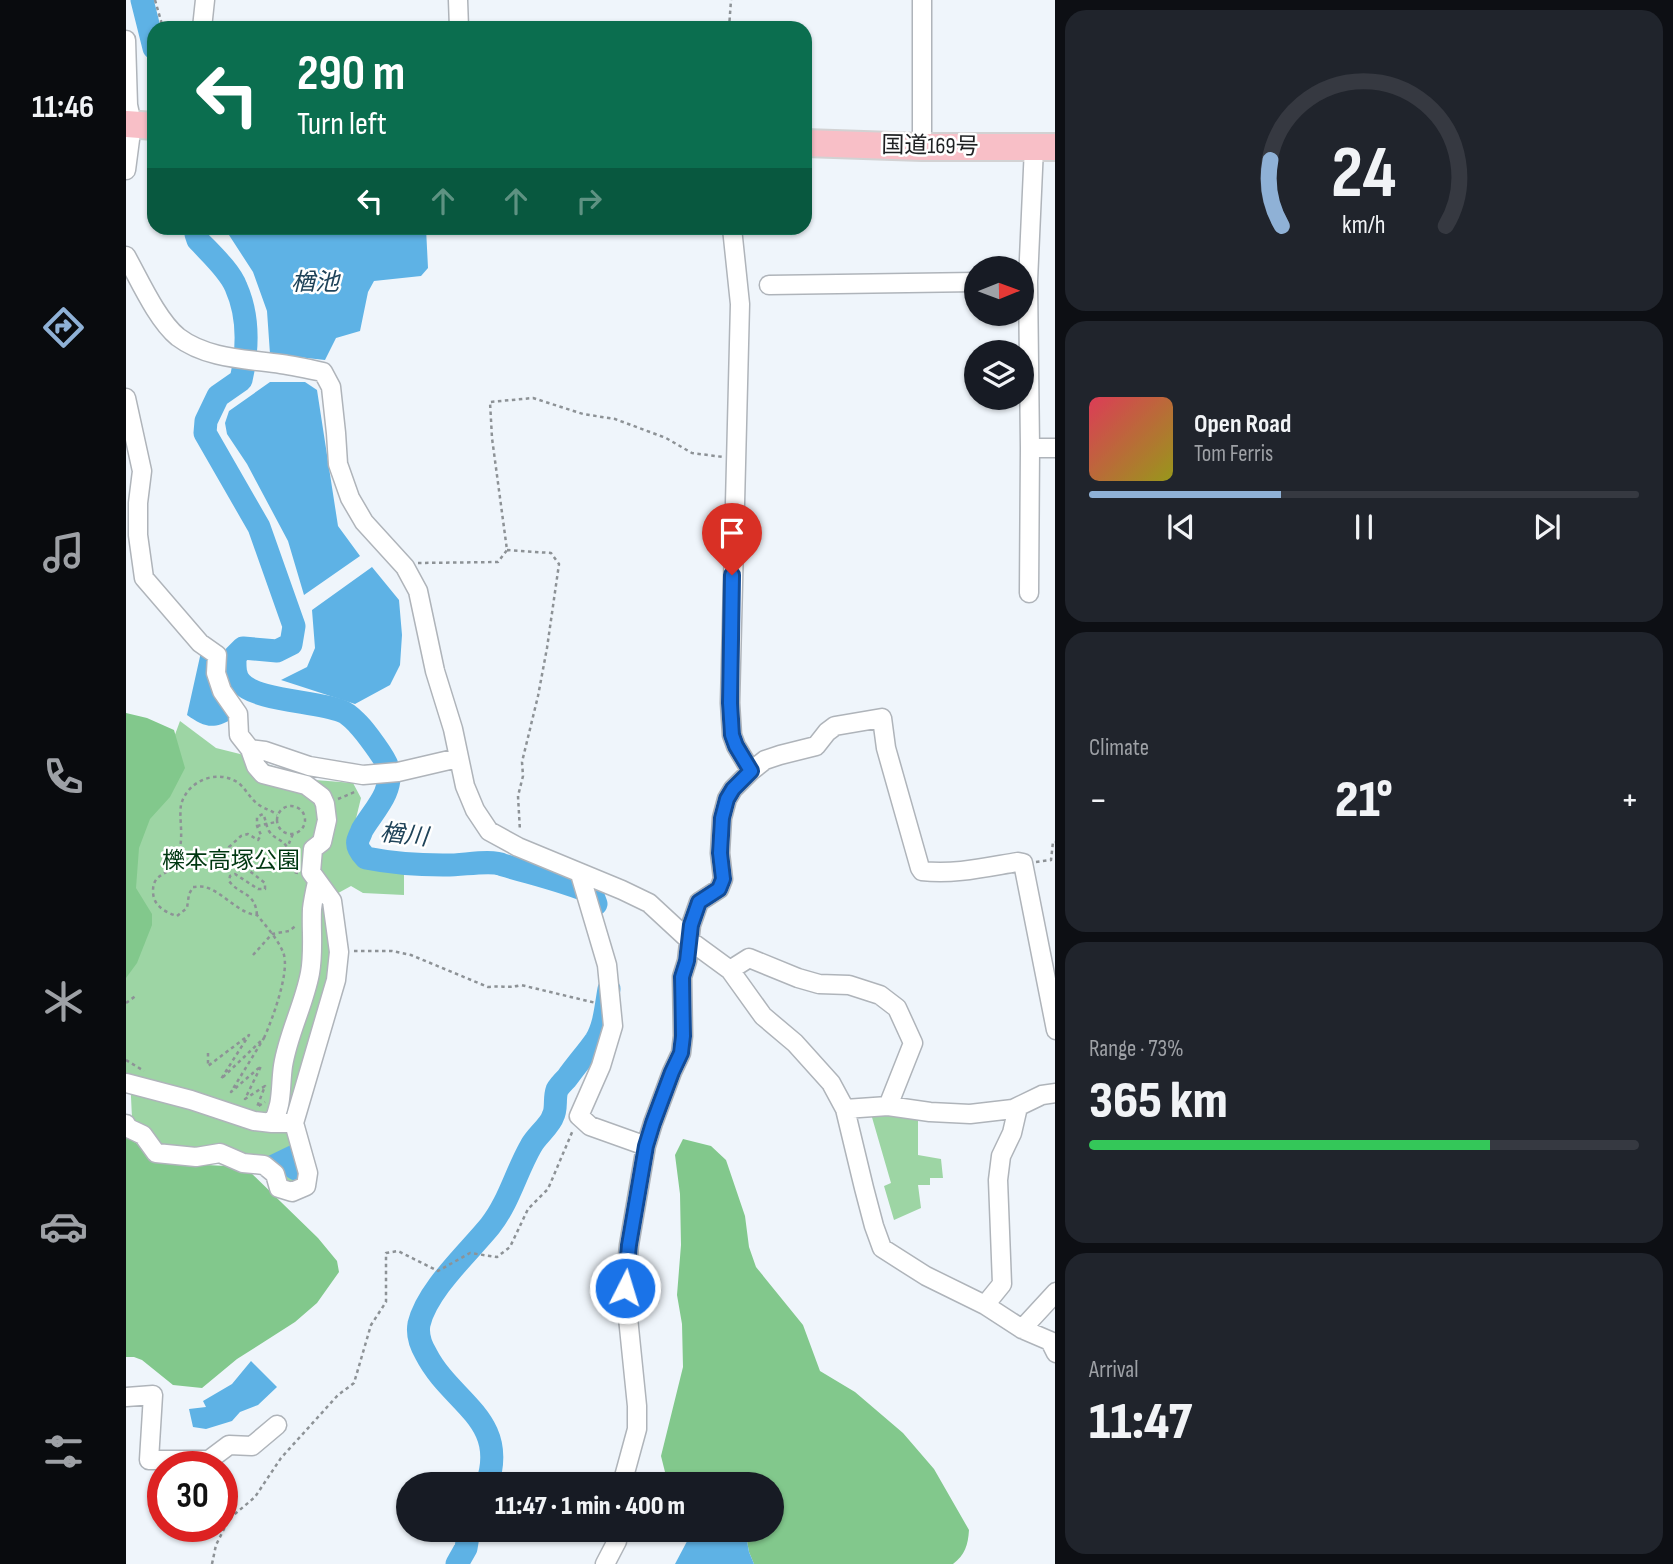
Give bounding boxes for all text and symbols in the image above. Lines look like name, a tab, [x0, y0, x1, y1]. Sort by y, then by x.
text: 290 m	[297, 45, 405, 104]
icon: left	[182, 49, 273, 140]
text: 11:46	[32, 88, 94, 127]
text: Turn left	[297, 105, 387, 144]
street label: 国道169号	[881, 131, 979, 161]
text: 24	[1331, 131, 1397, 219]
icon: left	[351, 182, 389, 220]
icon: ahead	[424, 182, 462, 220]
icon: ahead	[497, 182, 535, 220]
icon: right	[570, 182, 608, 220]
text: km/h	[1342, 210, 1386, 241]
north arrow	[964, 256, 1034, 326]
map controls	[964, 256, 1034, 410]
water label: 楢池	[291, 268, 341, 297]
icon: directions	[39, 303, 88, 352]
button: layers	[964, 340, 1034, 410]
text: Open Road	[1194, 409, 1291, 440]
text: Tom Ferris	[1194, 440, 1273, 468]
pin	[702, 503, 762, 575]
icon: previous	[1162, 508, 1200, 546]
icon: pause	[1345, 508, 1383, 546]
icon: next	[1528, 508, 1566, 546]
icon: arrive	[713, 514, 751, 552]
icon: music	[39, 528, 88, 577]
text: Climate	[1089, 734, 1149, 762]
icon: phone	[39, 752, 88, 801]
text: 21°	[1335, 769, 1393, 832]
text: −	[1089, 778, 1108, 823]
text: +	[1620, 778, 1639, 823]
water label: 楢川	[379, 818, 432, 852]
park label: 櫟本高塚公園	[162, 847, 300, 875]
icon: climate	[39, 977, 88, 1026]
text: Range · 73%	[1089, 1035, 1184, 1063]
text: 365 km	[1089, 1070, 1228, 1133]
icon: car	[39, 1202, 88, 1251]
position arrow	[588, 1251, 662, 1325]
text: Arrival	[1089, 1356, 1138, 1384]
text: 11:47	[1089, 1391, 1192, 1454]
icon: filters	[39, 1427, 88, 1476]
speed limit sign: 30	[147, 1451, 238, 1542]
text: 11:47 · 1 min · 400 m	[495, 1491, 685, 1522]

